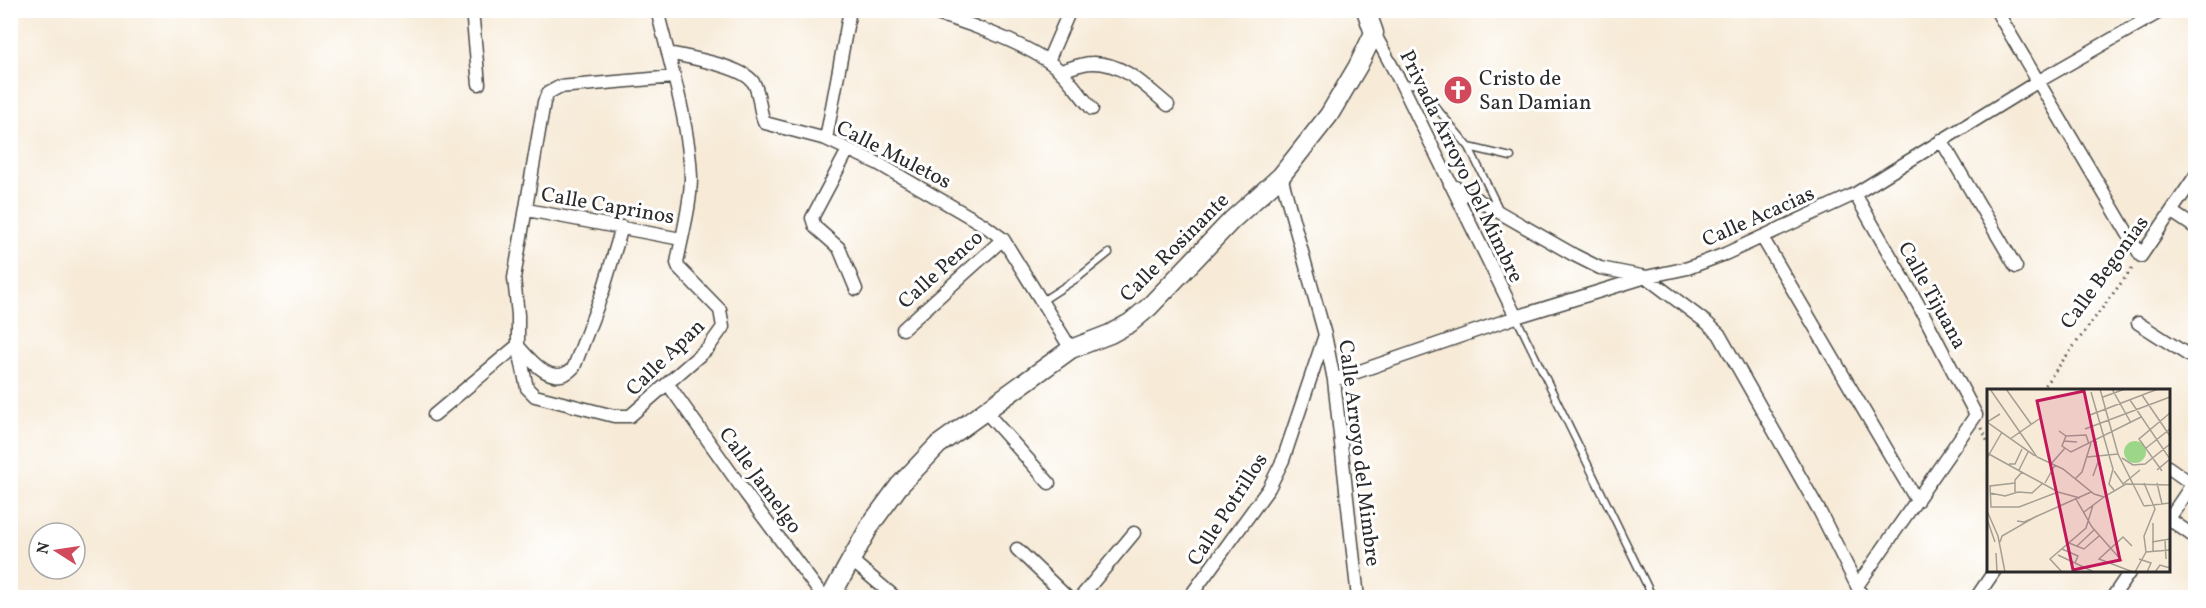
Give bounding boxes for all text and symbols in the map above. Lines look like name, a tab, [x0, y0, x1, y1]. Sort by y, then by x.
street label: Privada Arroyo Del Mimbre	[1392, 45, 1530, 288]
place label: Cristo de San Damian	[1479, 65, 1591, 118]
church icon: Cristo de San Damian	[1442, 74, 1474, 106]
street label: Calle Muletos	[831, 114, 956, 197]
street label: Calle Caprinos	[539, 180, 677, 232]
street label: Calle Acacias	[1698, 180, 1819, 255]
street label: Calle Rosinante	[1114, 187, 1236, 309]
street label: Calle Begonias	[2054, 210, 2156, 336]
street label: Calle Penco	[892, 224, 990, 316]
street label: Calle Tijuana	[1890, 237, 1973, 355]
street label: Calle Apan	[620, 313, 712, 403]
street label: Calle Arroyo del Mimbre	[1330, 338, 1387, 568]
inset map	[1987, 389, 2170, 572]
street label: Calle Jamelgo	[711, 422, 808, 540]
street label: Calle Potrillos	[1181, 448, 1276, 572]
north arrow	[27, 521, 87, 581]
text: N	[32, 540, 56, 556]

